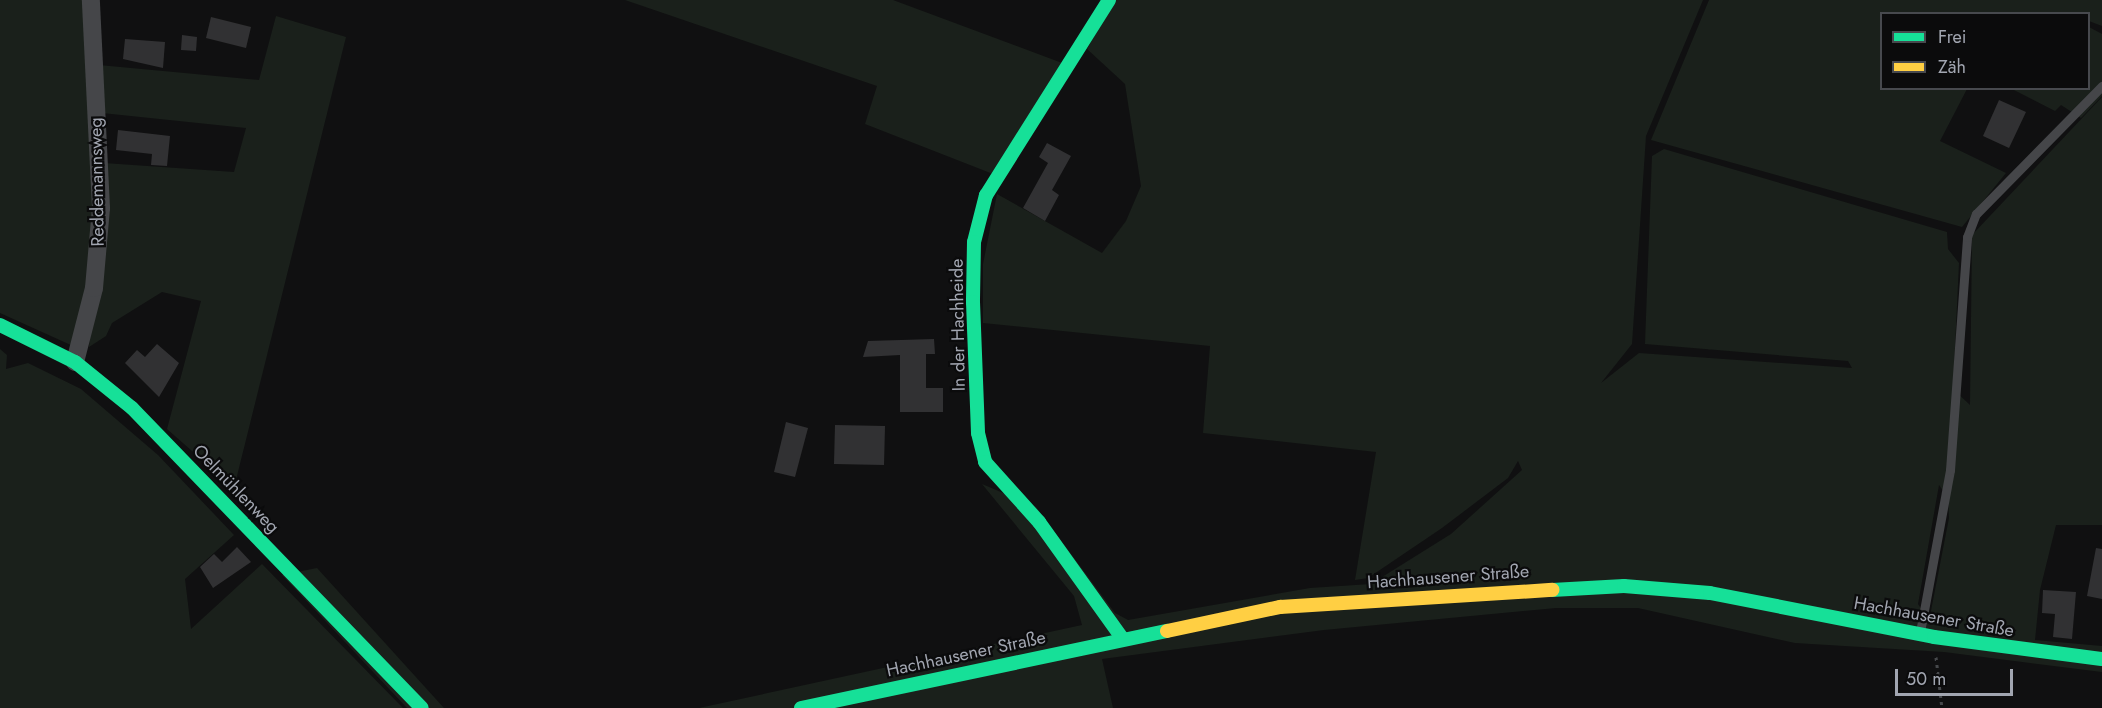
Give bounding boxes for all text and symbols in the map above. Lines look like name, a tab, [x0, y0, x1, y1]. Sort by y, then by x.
legend	[1880, 12, 2090, 90]
text: Frei	[1938, 24, 1967, 50]
text: Zäh	[1938, 54, 1966, 80]
street label: Reddemannsweg	[85, 117, 109, 247]
street label: In der Hachheide	[946, 258, 970, 392]
street label: Oelmühlenweg	[188, 440, 284, 538]
street label: Hachhausener Straße	[1366, 561, 1530, 593]
street label: Hachhausener Straße	[1852, 592, 2016, 642]
street label: Hachhausener Straße	[884, 627, 1048, 681]
scale bar	[1898, 657, 2016, 695]
text: 50 m	[1906, 666, 1946, 692]

